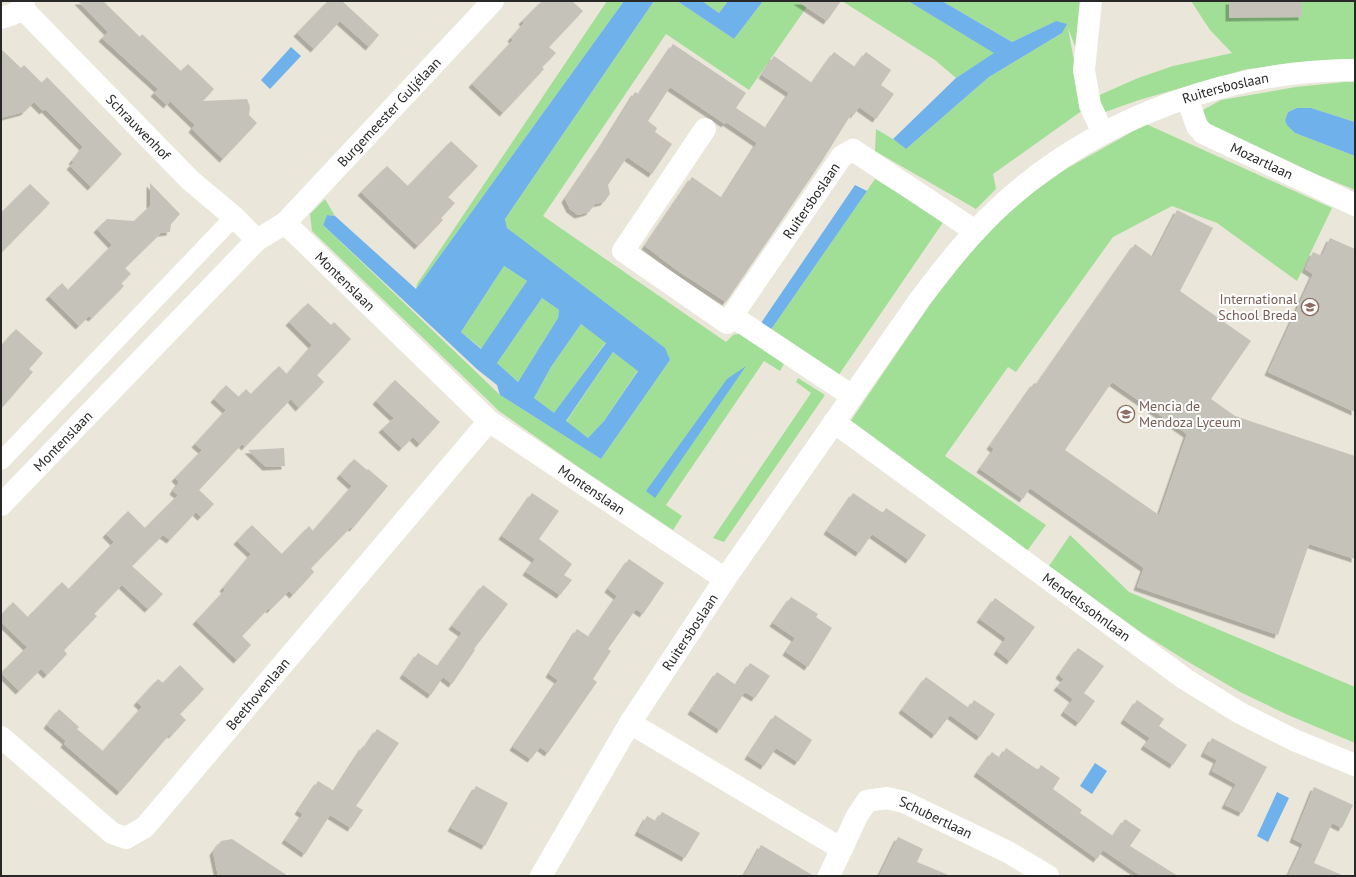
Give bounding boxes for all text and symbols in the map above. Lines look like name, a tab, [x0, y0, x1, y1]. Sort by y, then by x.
street label: Burgemeester Guljélaan	[333, 54, 445, 171]
street label: Ruitersboslaan	[1180, 69, 1270, 108]
street label: Schrauwenhof	[102, 90, 175, 164]
street label: Mozartlaan	[1228, 138, 1296, 183]
street label: Ruitersboslaan	[779, 159, 844, 242]
street label: Montenslaan	[311, 248, 379, 315]
place label: International School Breda	[1218, 290, 1297, 324]
school or university icon: International School Breda	[1300, 297, 1320, 317]
place label: Mencia de Mendoza Lyceum	[1139, 397, 1241, 431]
school or university icon: Mencia de Mendoza Lyceum	[1116, 404, 1136, 424]
street label: Montenslaan	[30, 407, 96, 475]
street label: Montenslaan	[555, 461, 629, 519]
street label: Mendelssohnlaan	[1039, 569, 1134, 645]
street label: Ruitersboslaan	[658, 590, 722, 674]
street label: Beethovenlaan	[222, 654, 293, 734]
street label: Schubertlaan	[897, 792, 975, 842]

